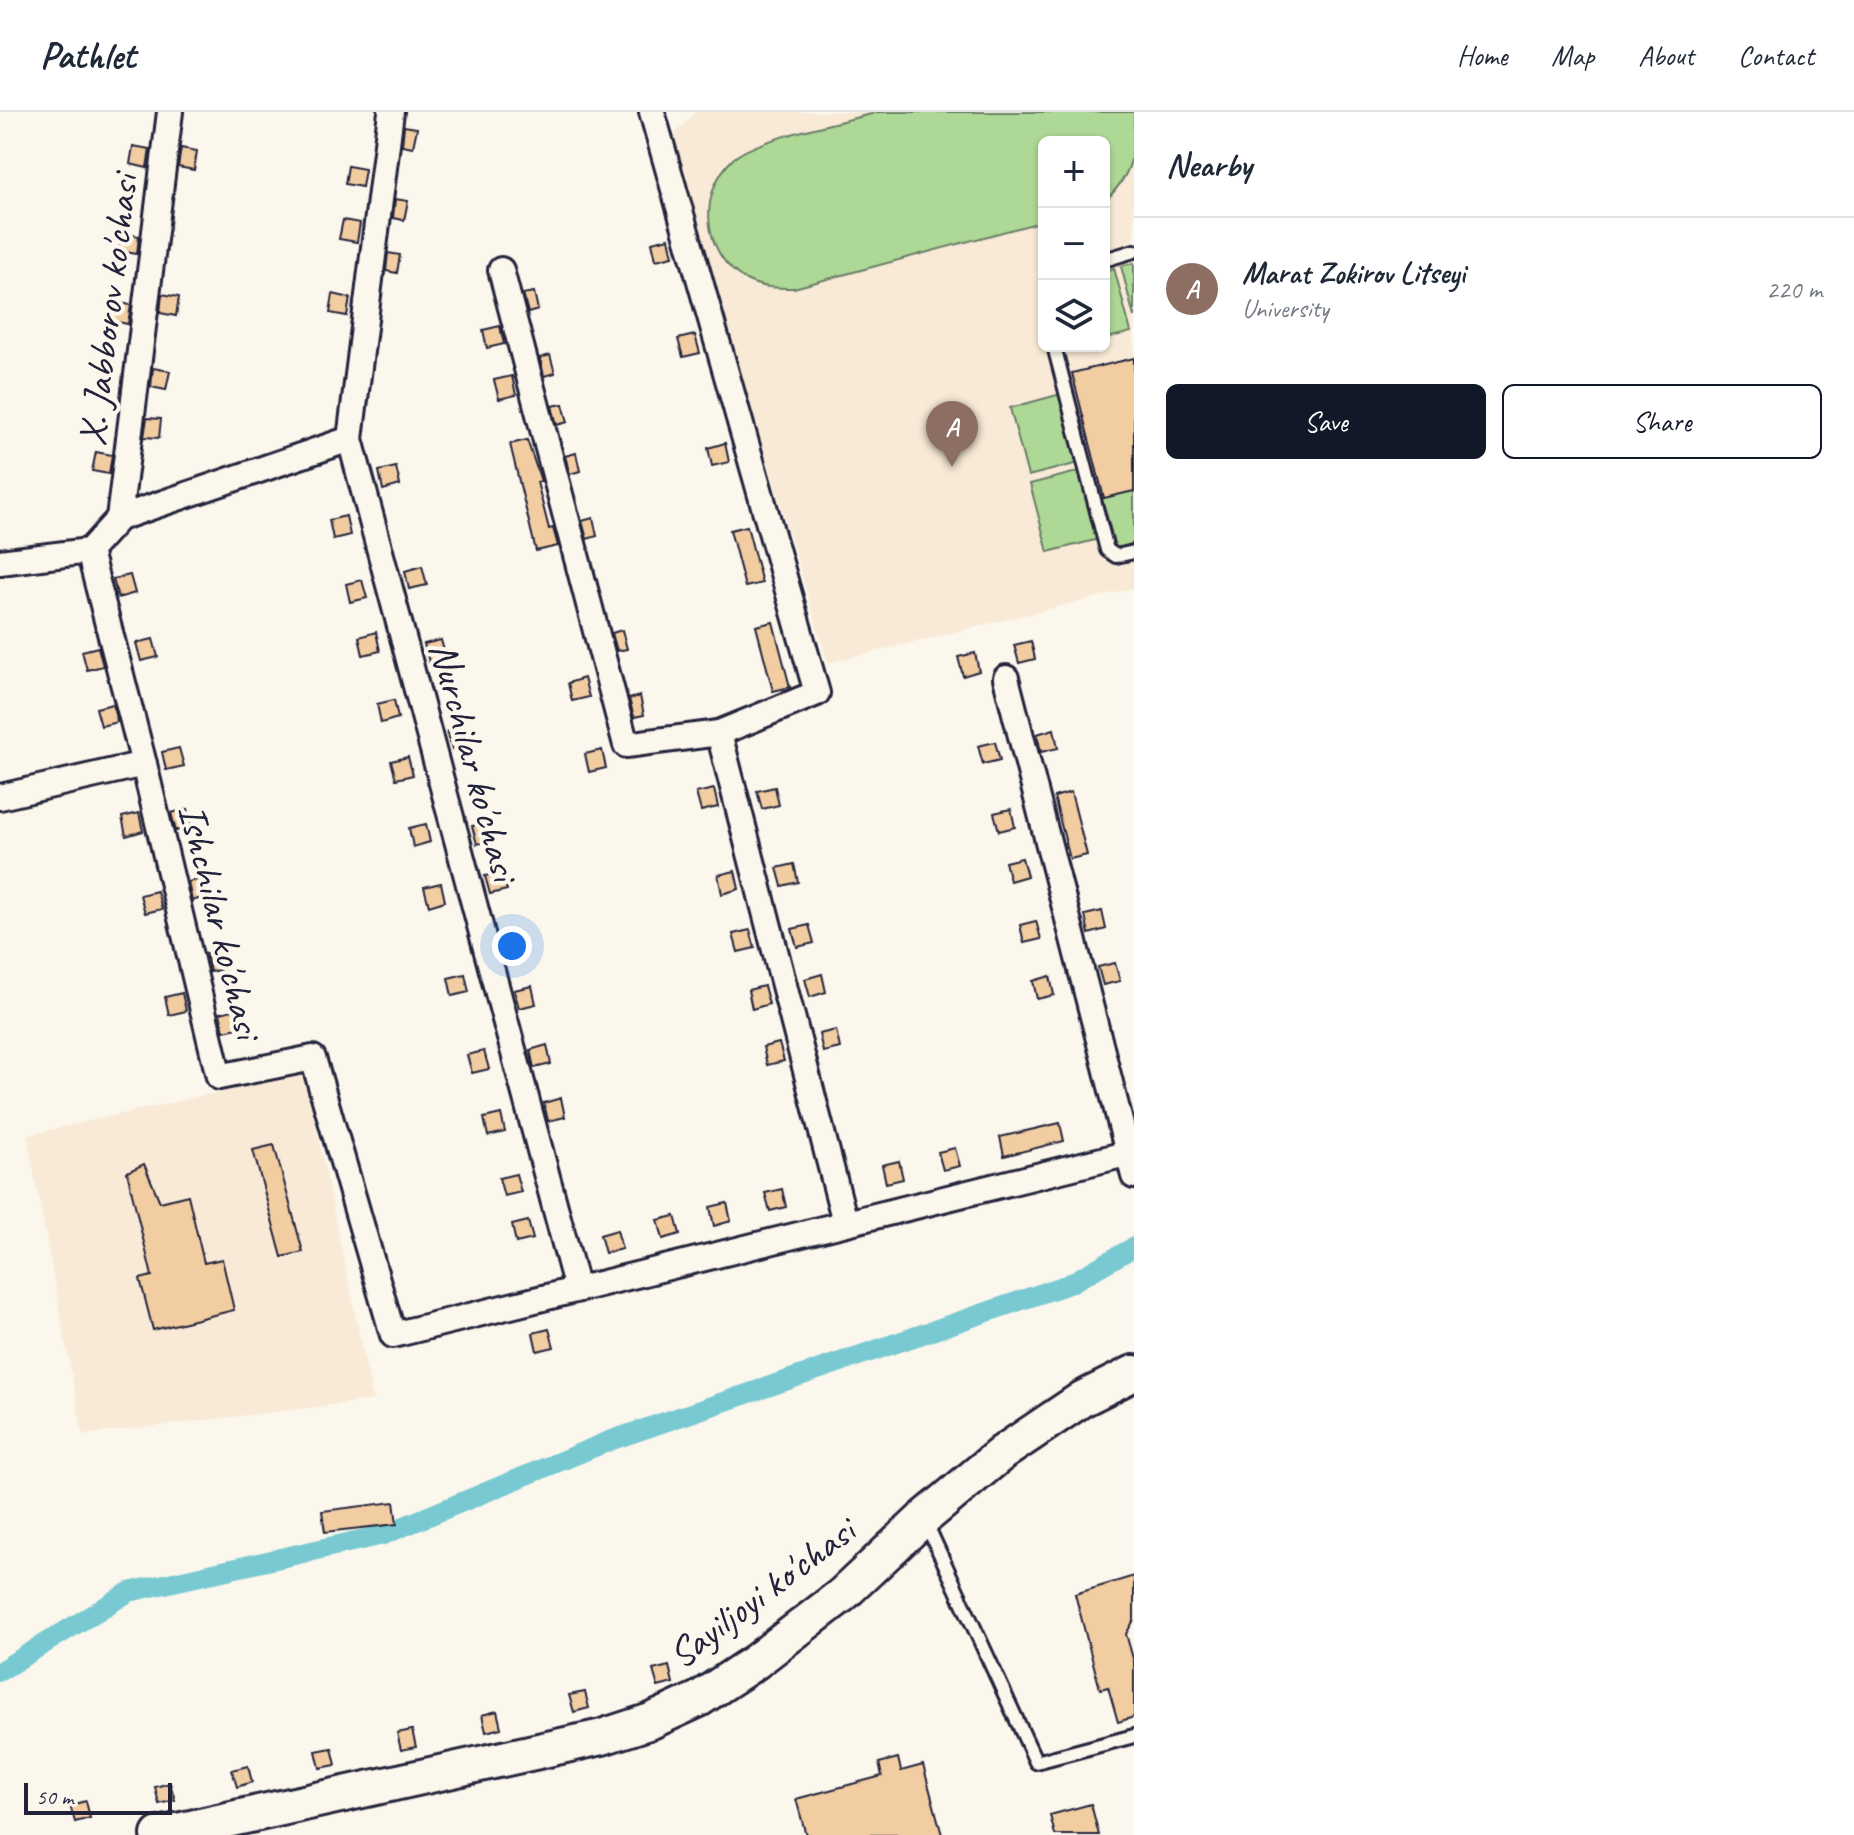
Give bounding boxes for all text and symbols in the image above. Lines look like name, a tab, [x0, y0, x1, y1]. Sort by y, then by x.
text: Pathlet	[40, 32, 135, 79]
text: Home	[1457, 38, 1507, 73]
text: Map	[1551, 38, 1594, 73]
text: About	[1638, 38, 1694, 73]
text: Contact	[1738, 38, 1814, 73]
map controls	[1038, 136, 1110, 352]
button: +	[1038, 136, 1110, 208]
text: Nearby	[1166, 143, 1252, 186]
street label: X. Jabborov ko'chasi	[67, 167, 150, 448]
button: −	[1038, 208, 1110, 280]
text: Marat Zokirov Litseyi	[1242, 254, 1465, 292]
text: A	[1185, 273, 1199, 306]
text: 220 m	[1766, 273, 1822, 306]
button: layers	[1038, 280, 1110, 352]
text: University	[1242, 292, 1329, 325]
button: Save	[1166, 384, 1486, 459]
button: Share	[1502, 384, 1822, 459]
pin: A	[926, 401, 978, 467]
street label: Nurchilar ko'chasi	[418, 637, 531, 890]
street label: Ishchilar ko'chasi	[167, 799, 274, 1048]
your location	[492, 926, 532, 966]
street label: Sayiljoyi ko'chasi	[658, 1504, 869, 1679]
scale bar	[24, 1779, 172, 1815]
text: 50 m	[36, 1783, 73, 1811]

